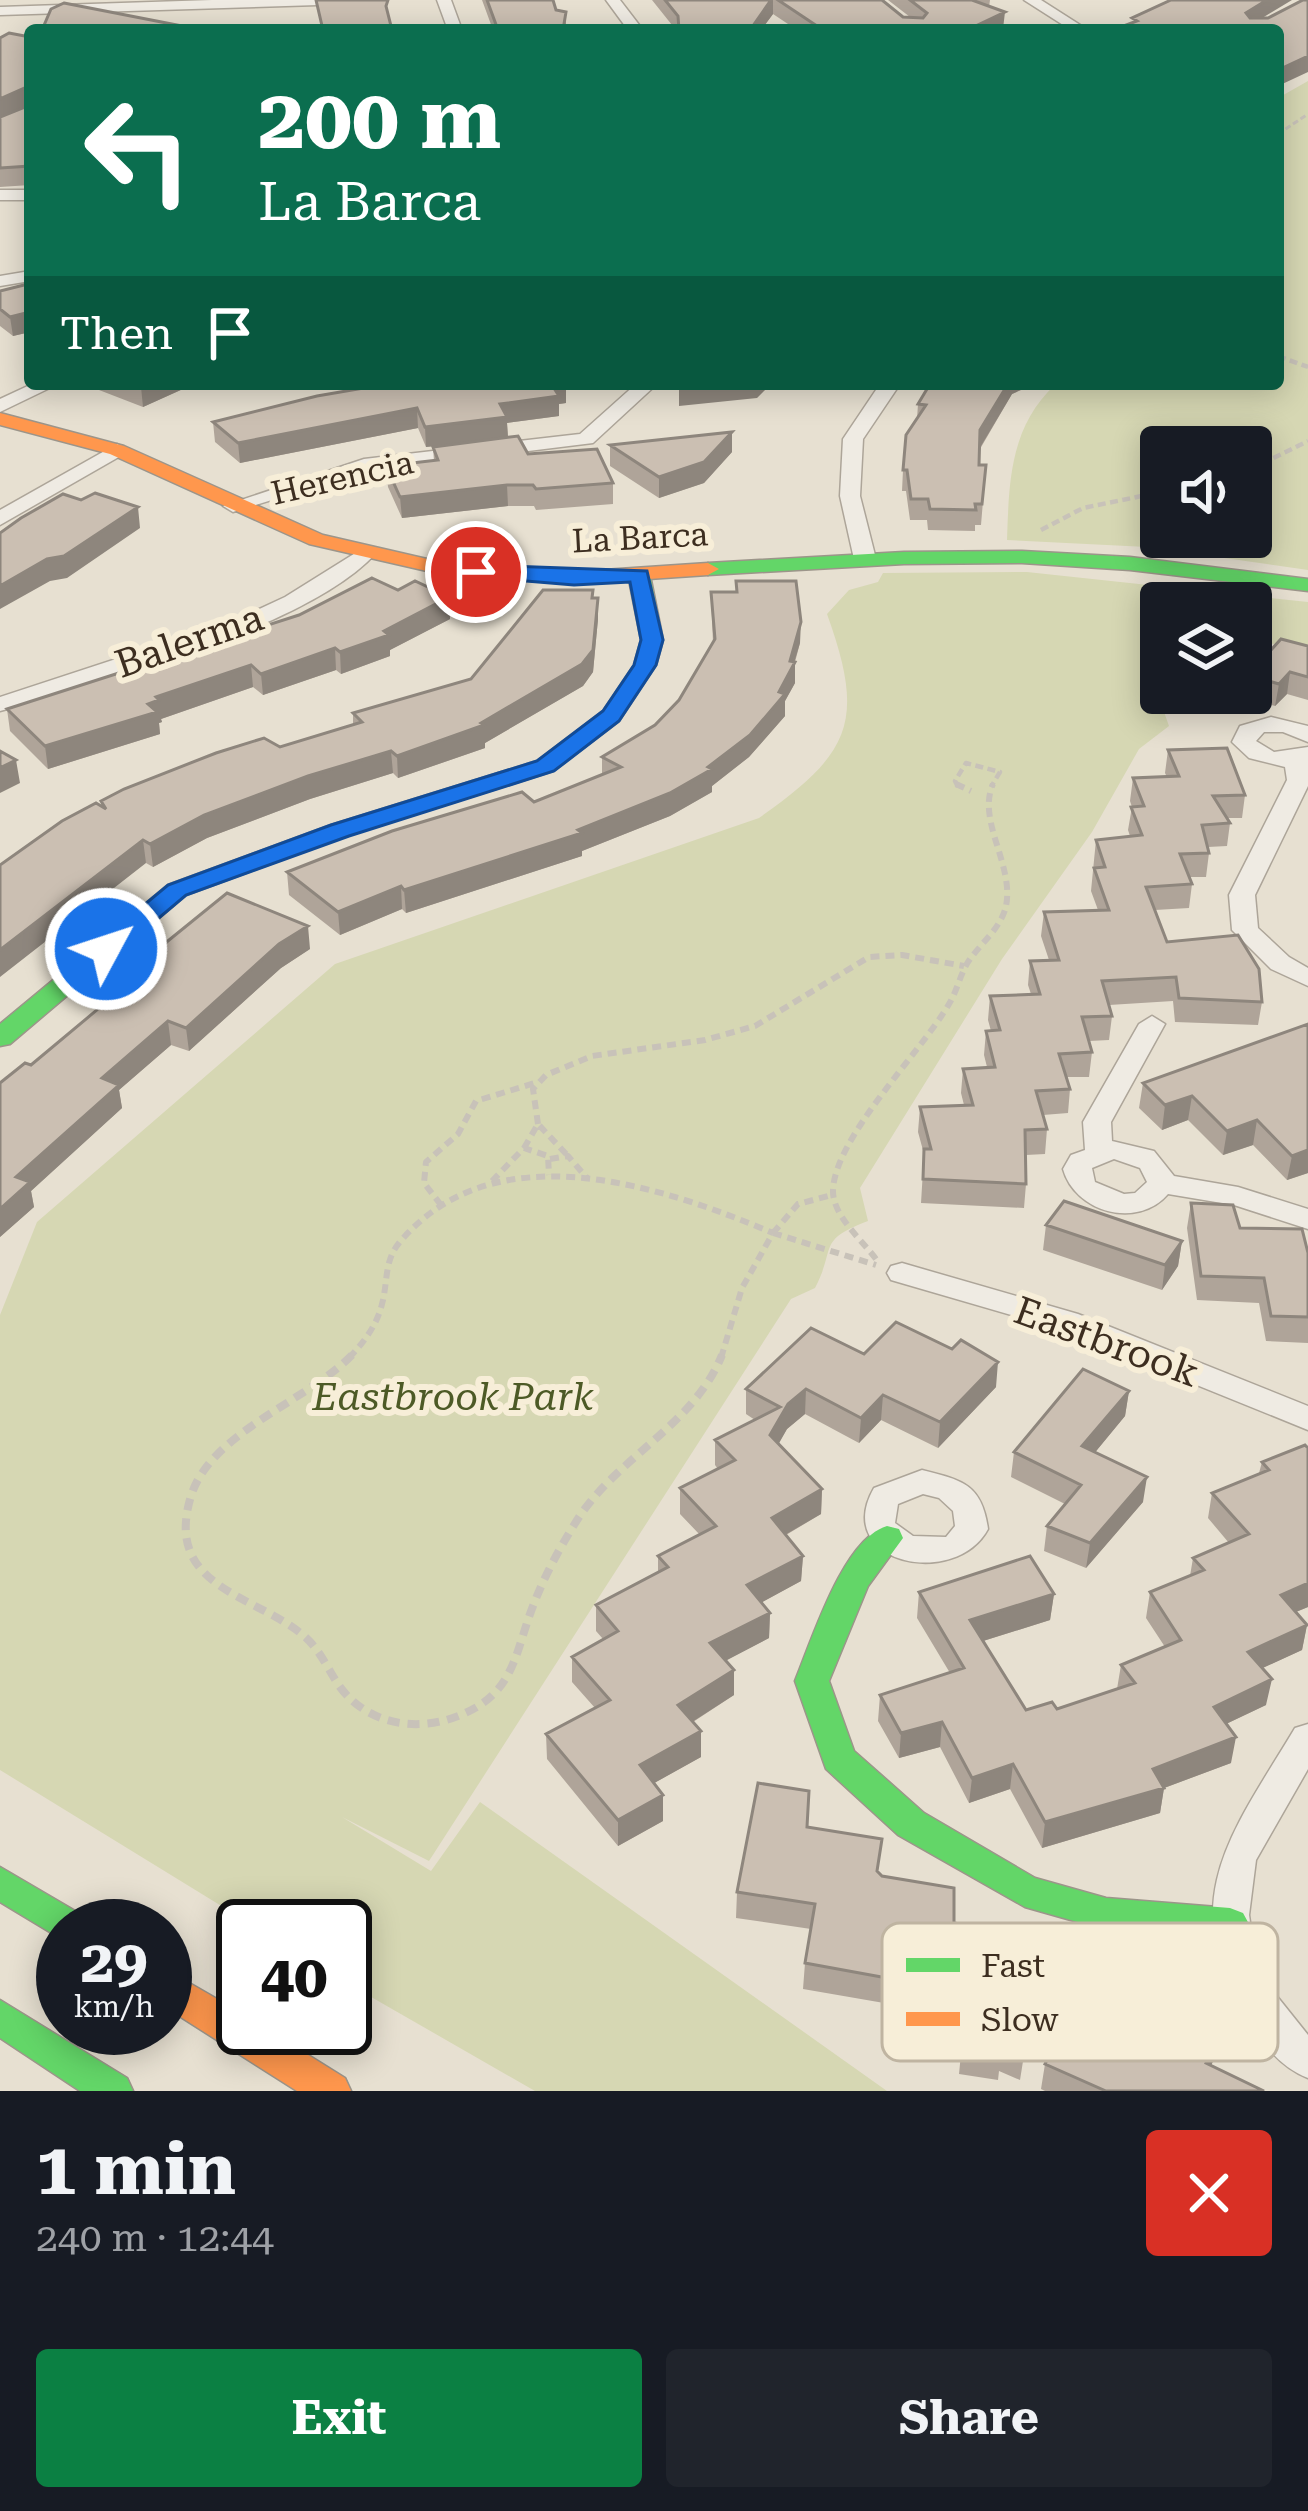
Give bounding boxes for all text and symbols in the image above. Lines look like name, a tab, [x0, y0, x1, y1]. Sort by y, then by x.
text: 200 m	[258, 70, 501, 168]
icon: left	[60, 72, 216, 228]
text: La Barca	[258, 170, 481, 233]
icon: arrive	[197, 300, 263, 366]
text: Then	[60, 307, 173, 360]
map controls	[1140, 426, 1272, 714]
button: sound	[1140, 426, 1272, 558]
street label: Herencia	[267, 442, 417, 513]
street label: La Barca	[571, 514, 709, 561]
pin	[425, 521, 527, 623]
icon: arrive	[443, 539, 509, 605]
button: layers	[1140, 582, 1272, 714]
street label: Balerma	[109, 594, 269, 688]
position arrow	[43, 886, 169, 1012]
street label: Eastbrook	[1008, 1287, 1205, 1397]
park label: Eastbrook Park	[311, 1374, 595, 1420]
speed limit sign: 40	[216, 1899, 372, 2055]
legend	[882, 1923, 1278, 2061]
text: 29	[80, 1926, 148, 1997]
text: Fast	[981, 1946, 1045, 1985]
text: km/h	[74, 1989, 154, 2024]
text: Slow	[981, 2000, 1059, 2039]
text: 1 min	[36, 2127, 236, 2212]
button: close	[1146, 2130, 1272, 2256]
text: 240 m · 12:44	[36, 2215, 274, 2261]
button: Exit	[36, 2349, 642, 2487]
button: Share	[666, 2349, 1272, 2487]

